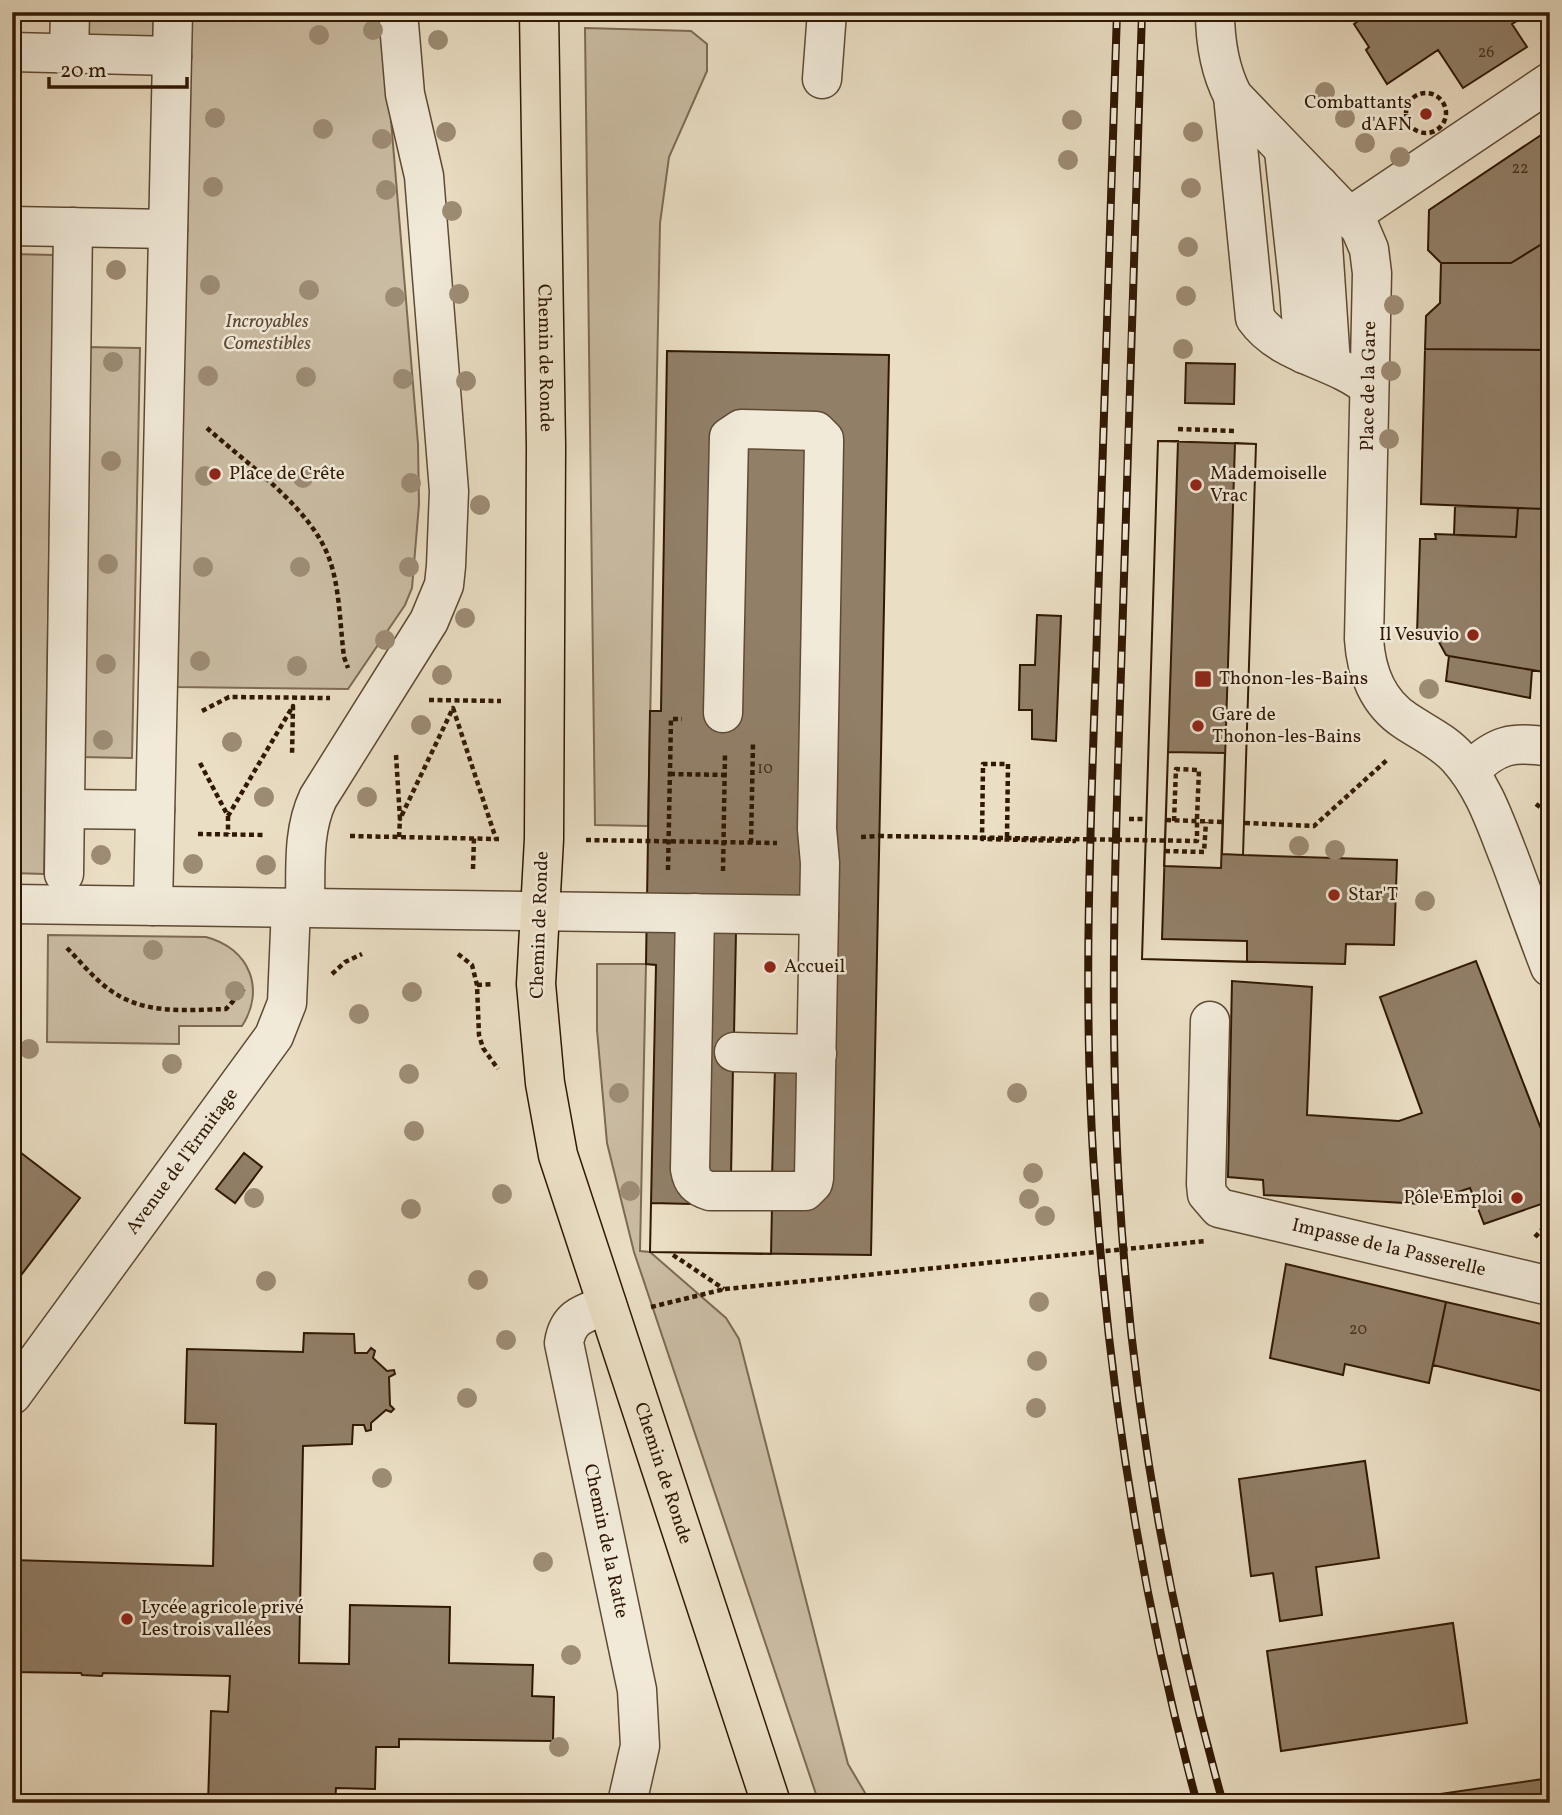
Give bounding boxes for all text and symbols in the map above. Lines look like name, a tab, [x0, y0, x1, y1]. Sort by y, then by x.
house number: 26	[1478, 42, 1494, 64]
scale bar	[49, 46, 187, 90]
text: 20 m	[60, 57, 106, 86]
place label: Combattants d'AFN	[1304, 90, 1412, 138]
marker: Combattants d'AFN	[1418, 106, 1434, 122]
house number: 22	[1511, 158, 1529, 180]
street label: Chemin de Ronde	[530, 284, 559, 432]
park label: Incroyables Comestibles	[223, 309, 311, 357]
street label: Place de la Gare	[1355, 321, 1383, 451]
place label: Place de Crête	[229, 461, 345, 487]
place label: Mademoiselle Vrac	[1210, 461, 1327, 509]
marker: Place de Crête	[207, 466, 223, 482]
marker: Mademoiselle Vrac	[1188, 477, 1204, 493]
place label: Il Vesuvio	[1379, 622, 1459, 648]
marker: Il Vesuvio	[1465, 627, 1481, 643]
place label: Thonon-les-Bains	[1219, 666, 1368, 692]
marker: Thonon-les-Bains	[1193, 669, 1213, 689]
place label: Gare de Thonon-les-Bains	[1212, 702, 1361, 750]
marker: Gare de Thonon-les-Bains	[1190, 718, 1206, 734]
house number: 10	[757, 758, 773, 780]
street label: Chemin de Ronde	[524, 851, 556, 999]
place label: Star'T	[1348, 882, 1398, 908]
marker: Star'T	[1326, 887, 1342, 903]
place label: Accueil	[784, 954, 845, 980]
marker: Accueil	[762, 959, 778, 975]
street label: Avenue de l'Ermitage	[120, 1083, 245, 1240]
place label: Pôle Emploi	[1403, 1185, 1503, 1211]
marker: Pôle Emploi	[1509, 1190, 1525, 1206]
street label: Impasse de la Passerelle	[1289, 1213, 1489, 1283]
house number: 20	[1349, 1319, 1367, 1341]
street label: Chemin de Ronde	[627, 1399, 698, 1548]
street label: Chemin de la Ratte	[577, 1461, 635, 1621]
place label: Lycée agricole privé Les trois vallées	[141, 1595, 304, 1643]
marker: Lycée agricole privé Les trois vallées	[119, 1611, 135, 1627]

